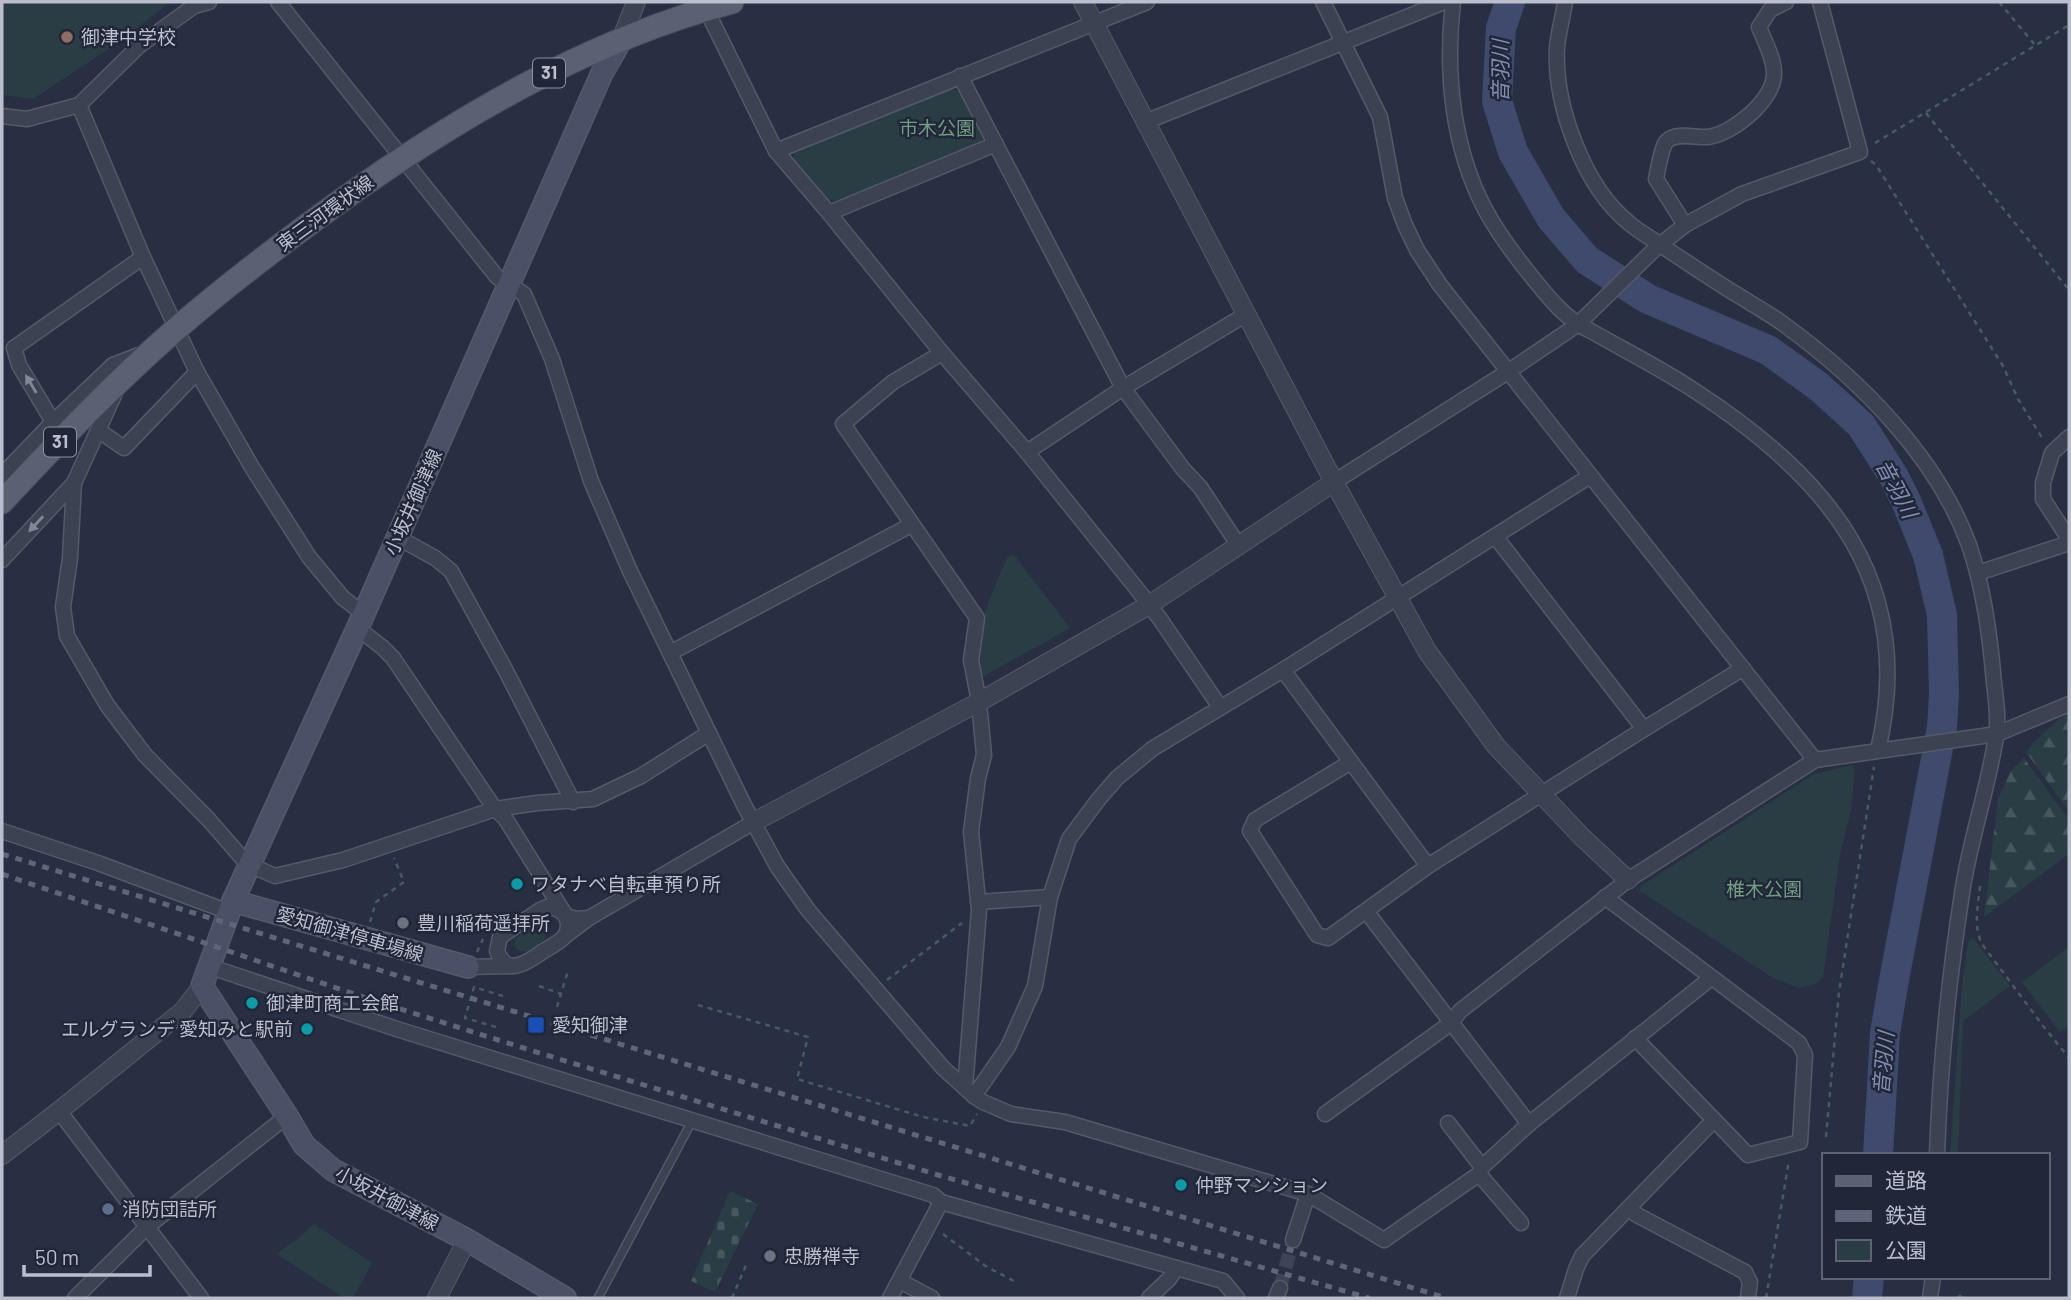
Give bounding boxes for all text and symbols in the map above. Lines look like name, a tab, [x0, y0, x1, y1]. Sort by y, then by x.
place label: 御津中学校	[81, 25, 176, 48]
marker: 御津中学校	[59, 29, 75, 45]
water label: 音羽川	[1487, 38, 1512, 103]
road number: 31	[533, 58, 565, 88]
park label: 市木公園	[899, 116, 975, 139]
street label: 東三河環状線	[272, 170, 378, 255]
one-way arrow	[24, 375, 37, 394]
road number: 31	[44, 428, 76, 457]
street label: 小坂井御津線	[379, 445, 446, 559]
water label: 音羽川	[1871, 455, 1924, 524]
one-way arrow	[28, 515, 44, 532]
place label: ワタナベ自転車預り所	[531, 872, 721, 895]
marker: ワタナベ自転車預り所	[509, 876, 525, 892]
park label: 椎木公園	[1726, 877, 1802, 900]
street label: 愛知御津停車場線	[274, 902, 426, 966]
place label: 豊川稲荷遥拝所	[417, 911, 550, 934]
marker: 豊川稲荷遥拝所	[395, 915, 411, 931]
place label: 御津町商工会館	[266, 991, 399, 1014]
marker: 御津町商工会館	[244, 995, 260, 1011]
place label: 愛知御津	[552, 1013, 628, 1036]
marker: 愛知御津	[526, 1015, 546, 1035]
place label: エルグランデ 愛知みと駅前	[61, 1017, 293, 1040]
marker: エルグランデ 愛知みと駅前	[299, 1021, 315, 1037]
water label: 音羽川	[1867, 1028, 1898, 1095]
legend	[1822, 1153, 2050, 1279]
street label: 小坂井御津線	[332, 1161, 443, 1234]
text: 道路	[1885, 1167, 1927, 1192]
place label: 仲野マンション	[1195, 1173, 1328, 1196]
marker: 仲野マンション	[1173, 1177, 1189, 1193]
place label: 消防団詰所	[122, 1197, 217, 1220]
marker: 消防団詰所	[100, 1201, 116, 1217]
text: 鉄道	[1885, 1202, 1927, 1227]
scale bar	[24, 1234, 150, 1278]
text: 公園	[1885, 1237, 1927, 1262]
text: 50 m	[35, 1244, 79, 1269]
place label: 忠勝禅寺	[784, 1244, 860, 1267]
marker: 忠勝禅寺	[762, 1248, 778, 1264]

